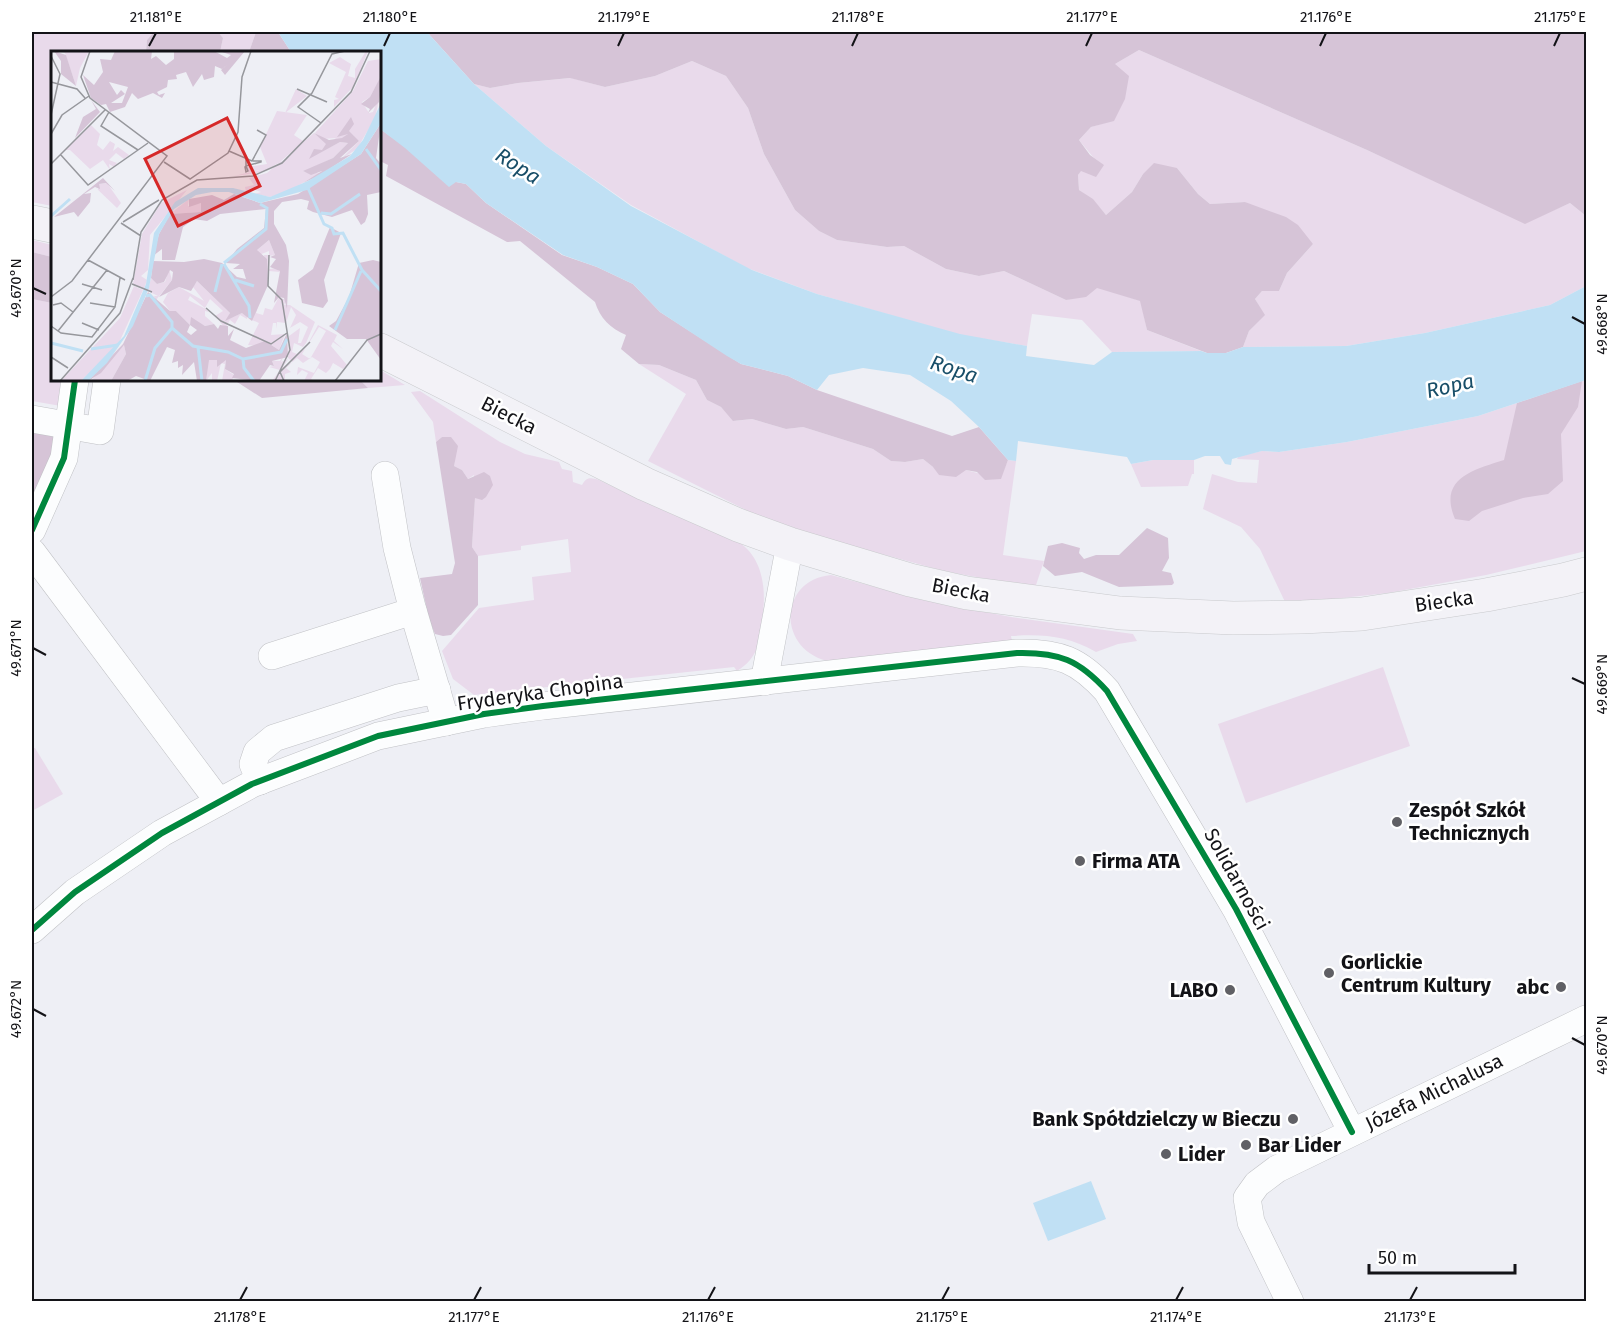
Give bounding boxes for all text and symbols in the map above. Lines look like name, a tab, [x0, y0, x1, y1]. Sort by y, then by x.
text: 21.181°E	[130, 8, 182, 26]
text: 21.180°E	[363, 8, 417, 26]
text: 21.179°E	[598, 8, 650, 26]
text: 21.178°E	[832, 8, 884, 26]
text: 21.177°E	[1066, 8, 1118, 26]
text: 21.176°E	[1300, 8, 1352, 26]
text: 21.175°E	[1534, 8, 1586, 26]
inset map	[51, 51, 381, 381]
water label: Ropa	[491, 142, 545, 190]
text: 49.670°N	[7, 258, 25, 318]
text: 49.668°N	[1593, 293, 1611, 355]
water label: Ropa	[927, 349, 981, 389]
water label: Ropa	[1423, 368, 1477, 404]
street label: Biecka	[477, 391, 541, 439]
street label: Biecka	[930, 573, 992, 607]
street label: Biecka	[1413, 585, 1475, 617]
text: 49.671°N	[7, 619, 25, 677]
text: 49.669°N	[1593, 654, 1611, 714]
street label: Fryderyka Chopina	[455, 668, 625, 716]
place label: Zespół Szkół Technicznych	[1409, 798, 1530, 845]
marker: Zespół Szkół Technicznych	[1390, 815, 1404, 829]
street label: Solidarności	[1199, 824, 1275, 934]
place label: Firma ATA	[1092, 849, 1181, 873]
marker: Firma ATA	[1073, 854, 1087, 868]
place label: Gorlickie Centrum Kultury	[1341, 950, 1491, 997]
marker: Gorlickie Centrum Kultury	[1322, 966, 1336, 980]
place label: abc	[1517, 975, 1549, 999]
place label: LABO	[1170, 978, 1218, 1002]
text: 49.672°N	[7, 980, 25, 1038]
marker: abc	[1554, 980, 1568, 994]
marker: LABO	[1223, 983, 1237, 997]
text: 49.670°N	[1593, 1015, 1611, 1075]
street label: Józefa Michalusa	[1361, 1048, 1507, 1136]
place label: Bank Spółdzielczy w Bieczu	[1032, 1107, 1281, 1131]
marker: Bank Spółdzielczy w Bieczu	[1286, 1112, 1300, 1126]
place label: Bar Lider	[1258, 1133, 1342, 1157]
marker: Bar Lider	[1239, 1138, 1253, 1152]
place label: Lider	[1178, 1142, 1226, 1166]
marker: Lider	[1159, 1147, 1173, 1161]
scale bar	[1369, 1237, 1514, 1275]
text: 50 m	[1378, 1247, 1417, 1269]
text: 21.178°E	[214, 1308, 266, 1326]
text: 21.177°E	[448, 1308, 500, 1326]
text: 21.176°E	[682, 1308, 734, 1326]
text: 21.175°E	[916, 1308, 968, 1326]
text: 21.174°E	[1150, 1308, 1202, 1326]
text: 21.173°E	[1384, 1308, 1436, 1326]

